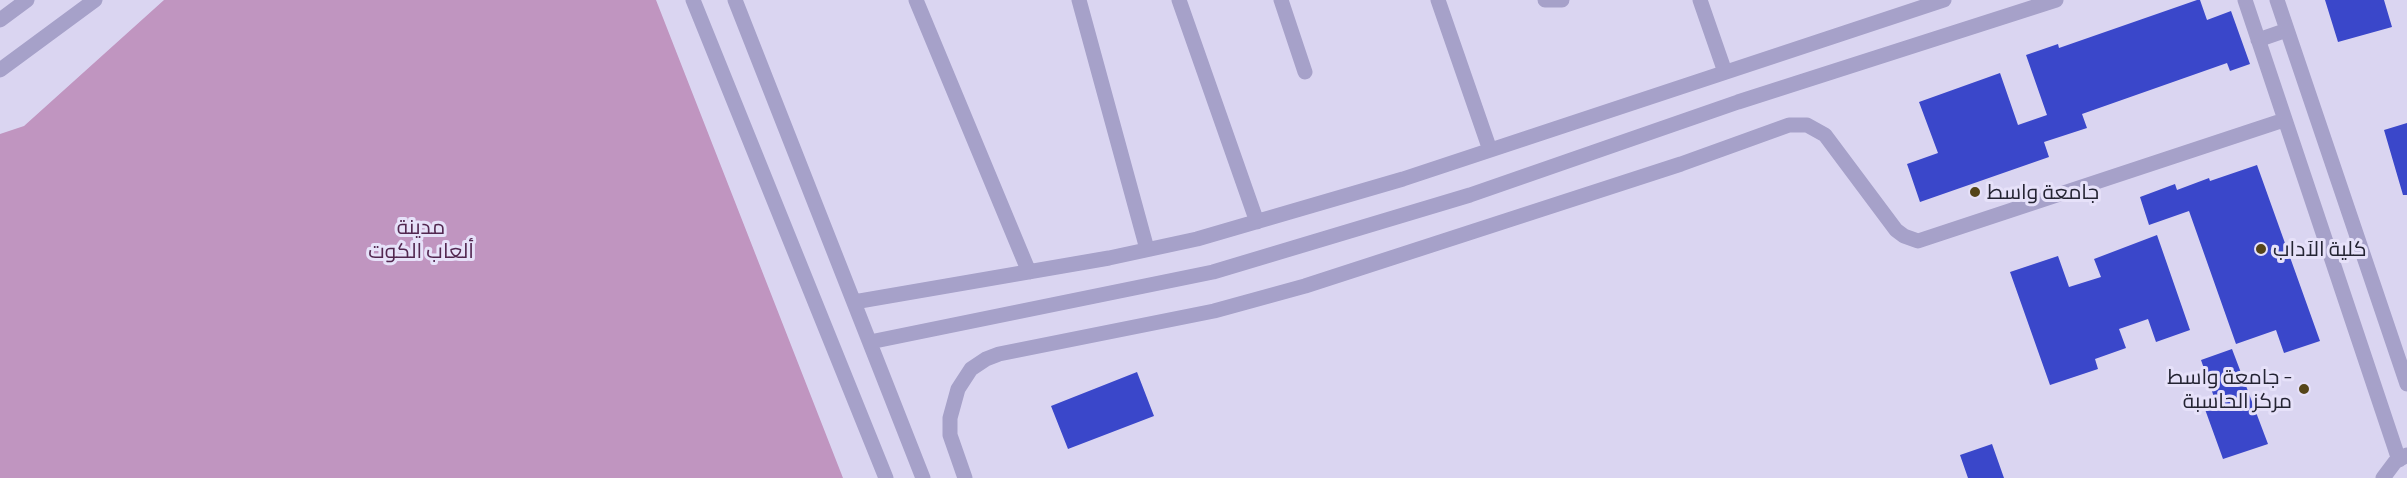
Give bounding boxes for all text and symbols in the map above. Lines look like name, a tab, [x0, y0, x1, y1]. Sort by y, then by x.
place label: جامعة واسط	[1987, 179, 2099, 205]
marker: جامعة واسط	[1968, 185, 1982, 199]
park label: مدينة ألعاب الكوت	[368, 214, 474, 264]
place label: كلية الآداب	[2273, 236, 2367, 262]
marker: كلية الآداب	[2254, 242, 2268, 256]
place label: جامعة واسط - مركز الحاسبة	[2167, 364, 2292, 414]
marker: جامعة واسط - مركز الحاسبة	[2297, 382, 2311, 396]

